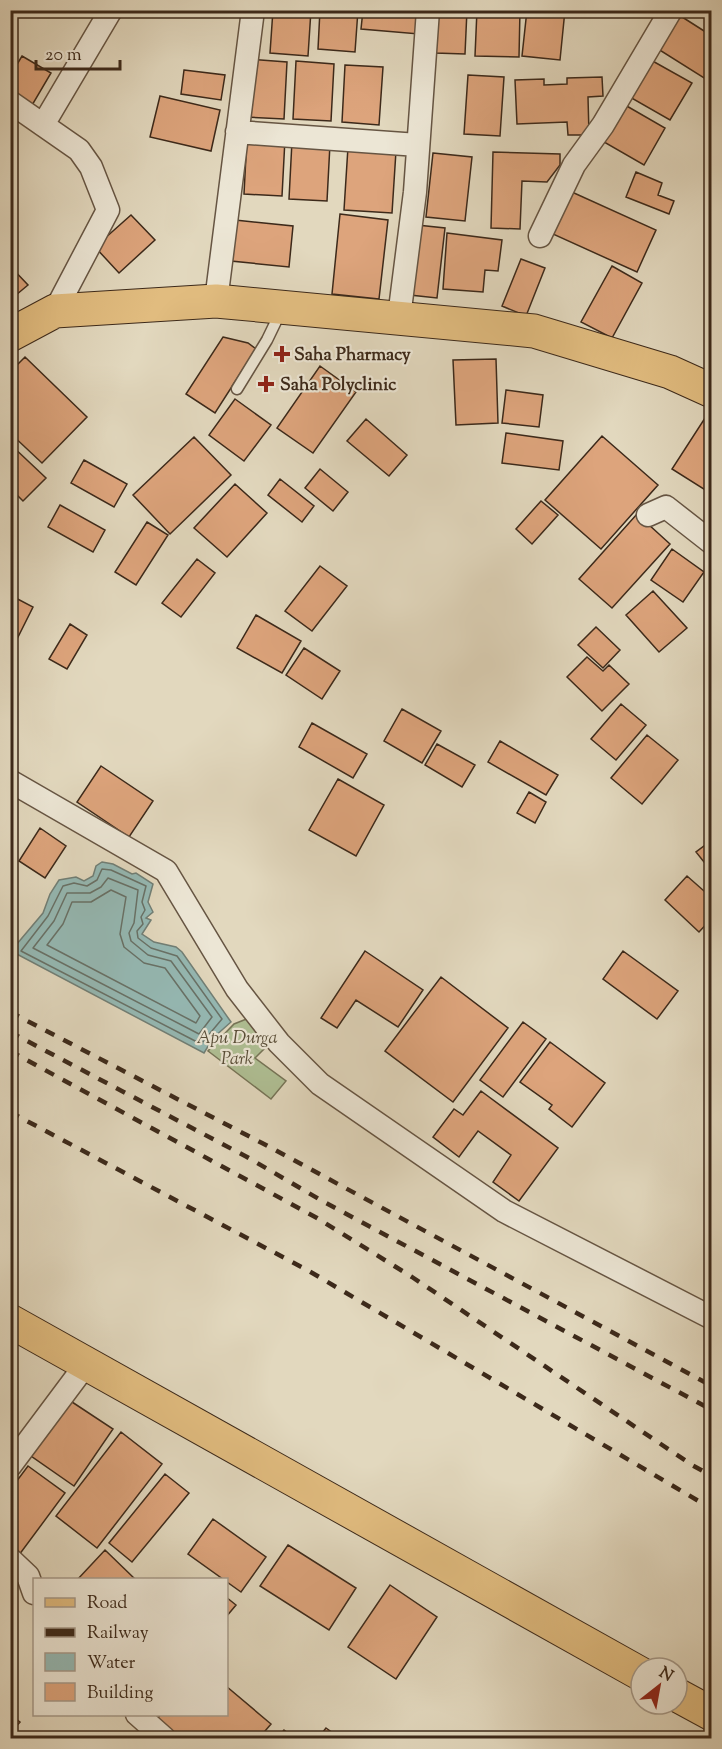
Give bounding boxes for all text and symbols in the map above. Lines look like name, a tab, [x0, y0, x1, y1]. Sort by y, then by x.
scale bar	[36, 33, 120, 71]
text: 20 m	[45, 43, 82, 69]
place label: Saha Pharmacy	[294, 343, 411, 369]
marker: Saha Pharmacy	[275, 347, 289, 361]
place label: Saha Polyclinic	[280, 373, 397, 399]
marker: Saha Polyclinic	[257, 375, 275, 393]
park label: Apu Durga Park	[196, 1026, 278, 1073]
legend	[33, 1578, 228, 1716]
text: Road	[87, 1591, 127, 1617]
text: Railway	[87, 1621, 149, 1647]
text: Water	[87, 1651, 136, 1677]
north arrow	[629, 1656, 689, 1716]
text: N	[654, 1662, 677, 1689]
text: Building	[87, 1681, 153, 1707]

